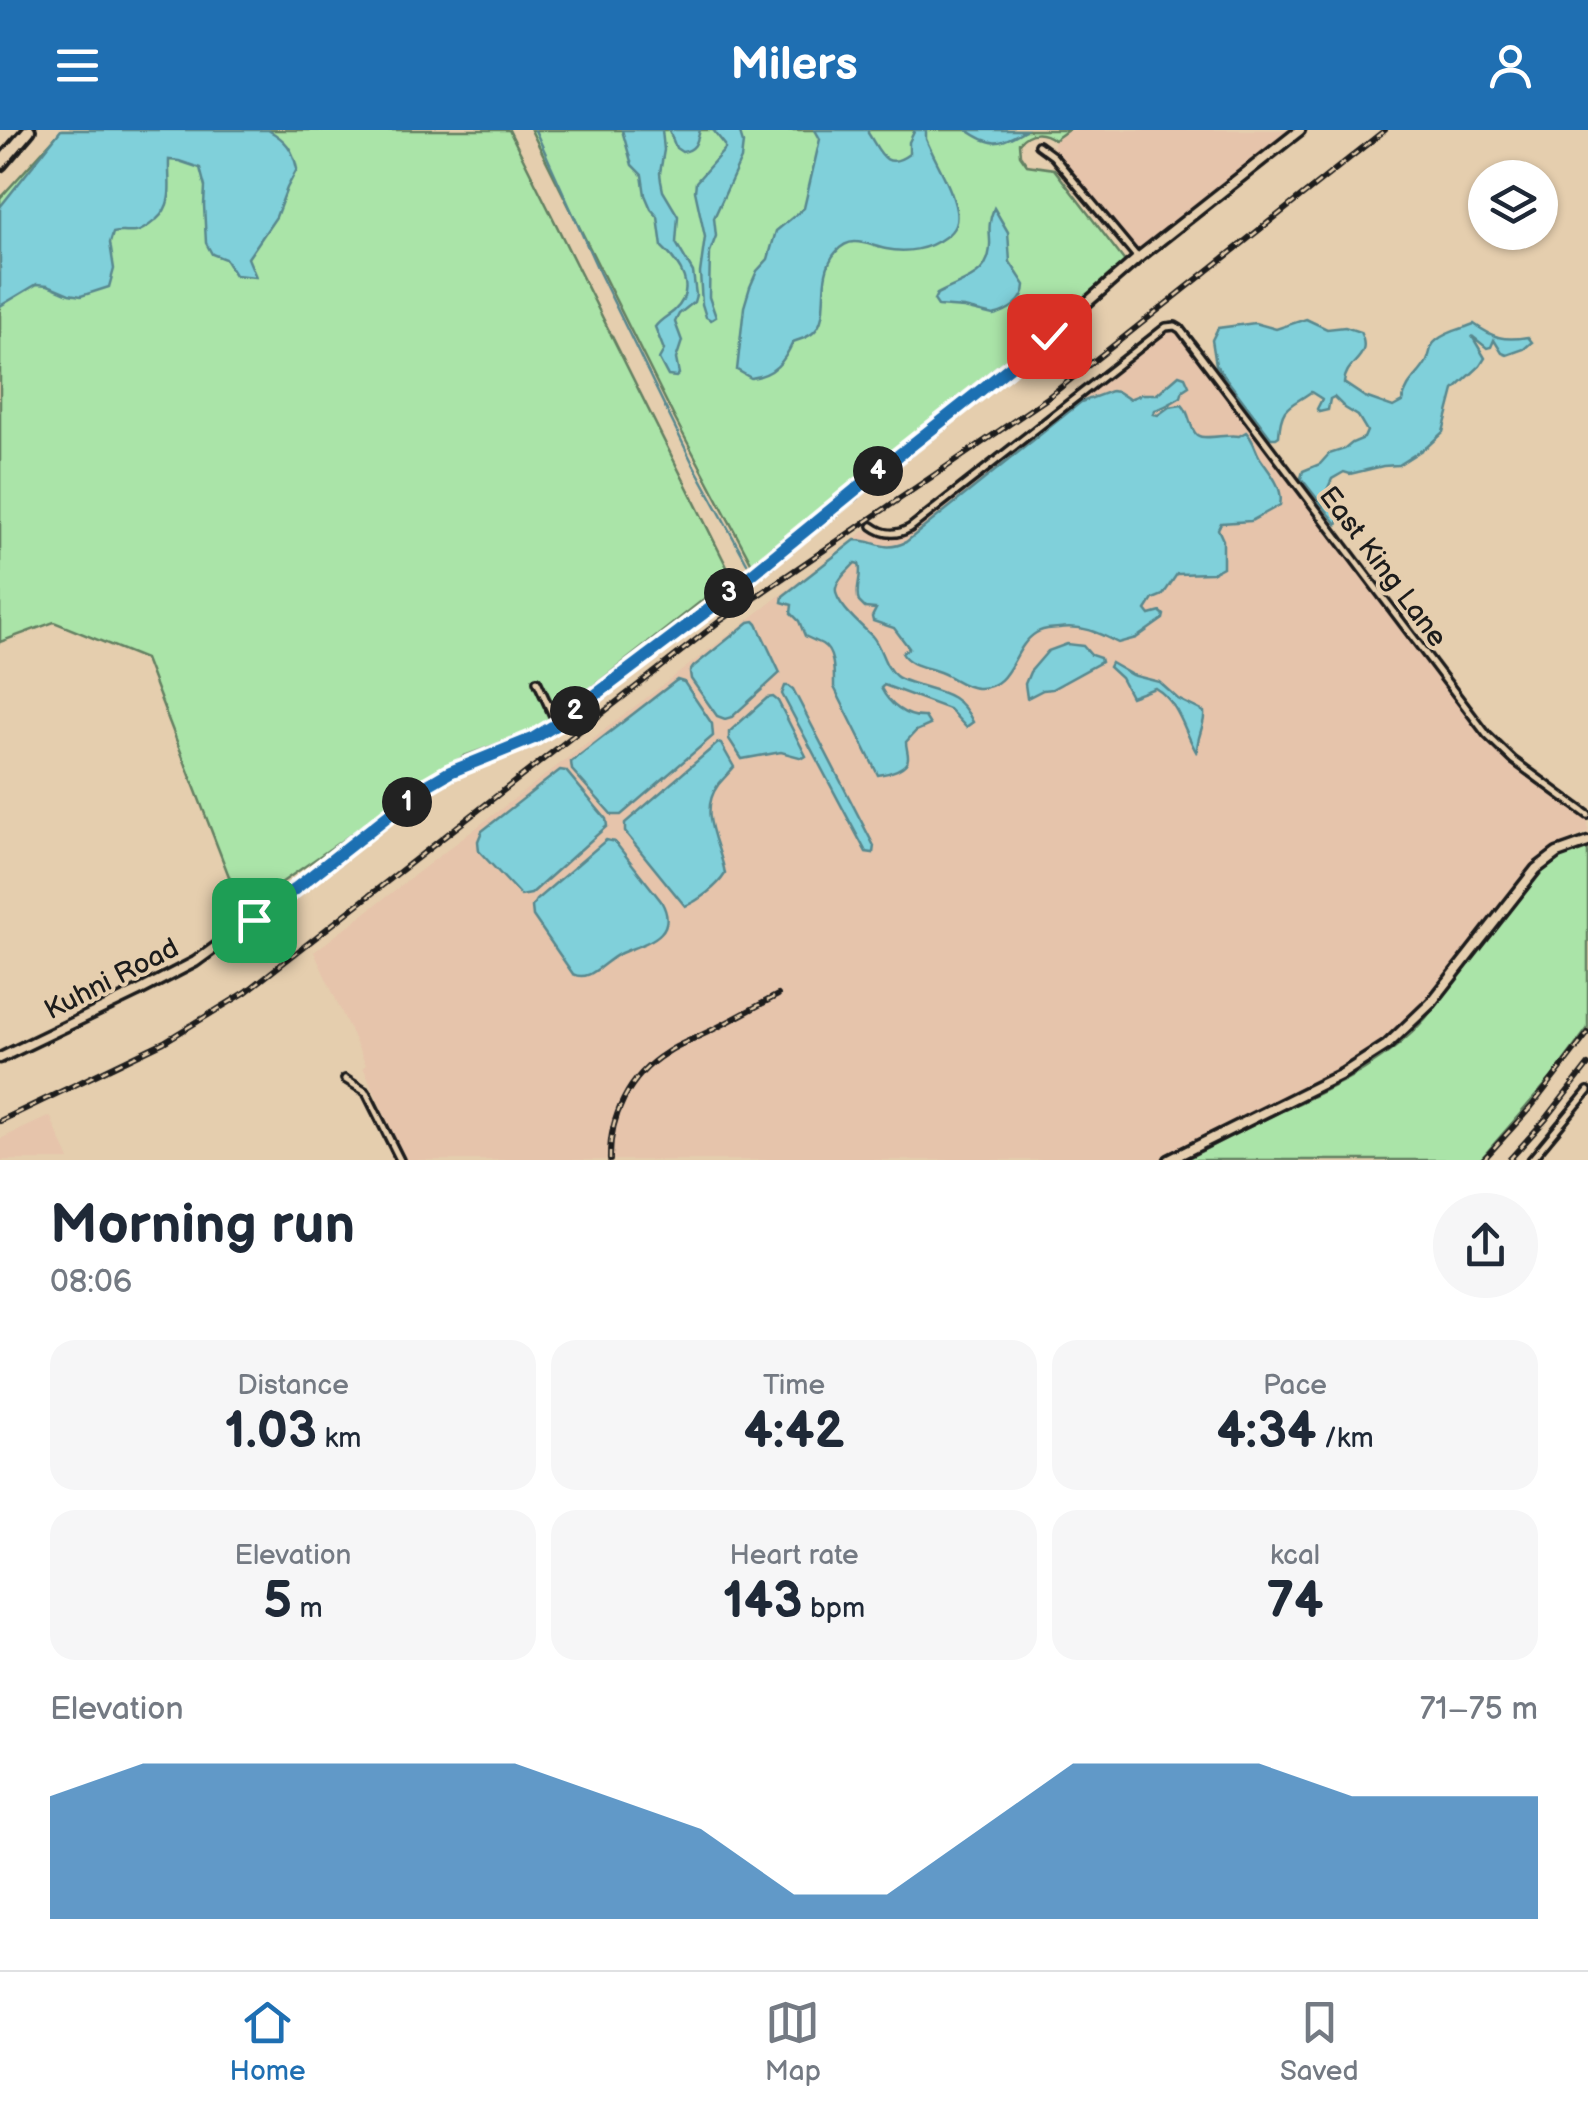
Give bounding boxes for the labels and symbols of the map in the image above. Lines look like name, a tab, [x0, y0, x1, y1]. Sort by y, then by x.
pin	[1007, 294, 1092, 379]
pin: 4	[853, 446, 903, 496]
street label: East King Lane	[1312, 480, 1454, 653]
pin: 3	[704, 568, 754, 618]
pin: 2	[550, 686, 600, 736]
pin: 1	[382, 777, 432, 827]
pin	[212, 878, 297, 963]
street label: Kuhni Road	[39, 931, 184, 1027]

